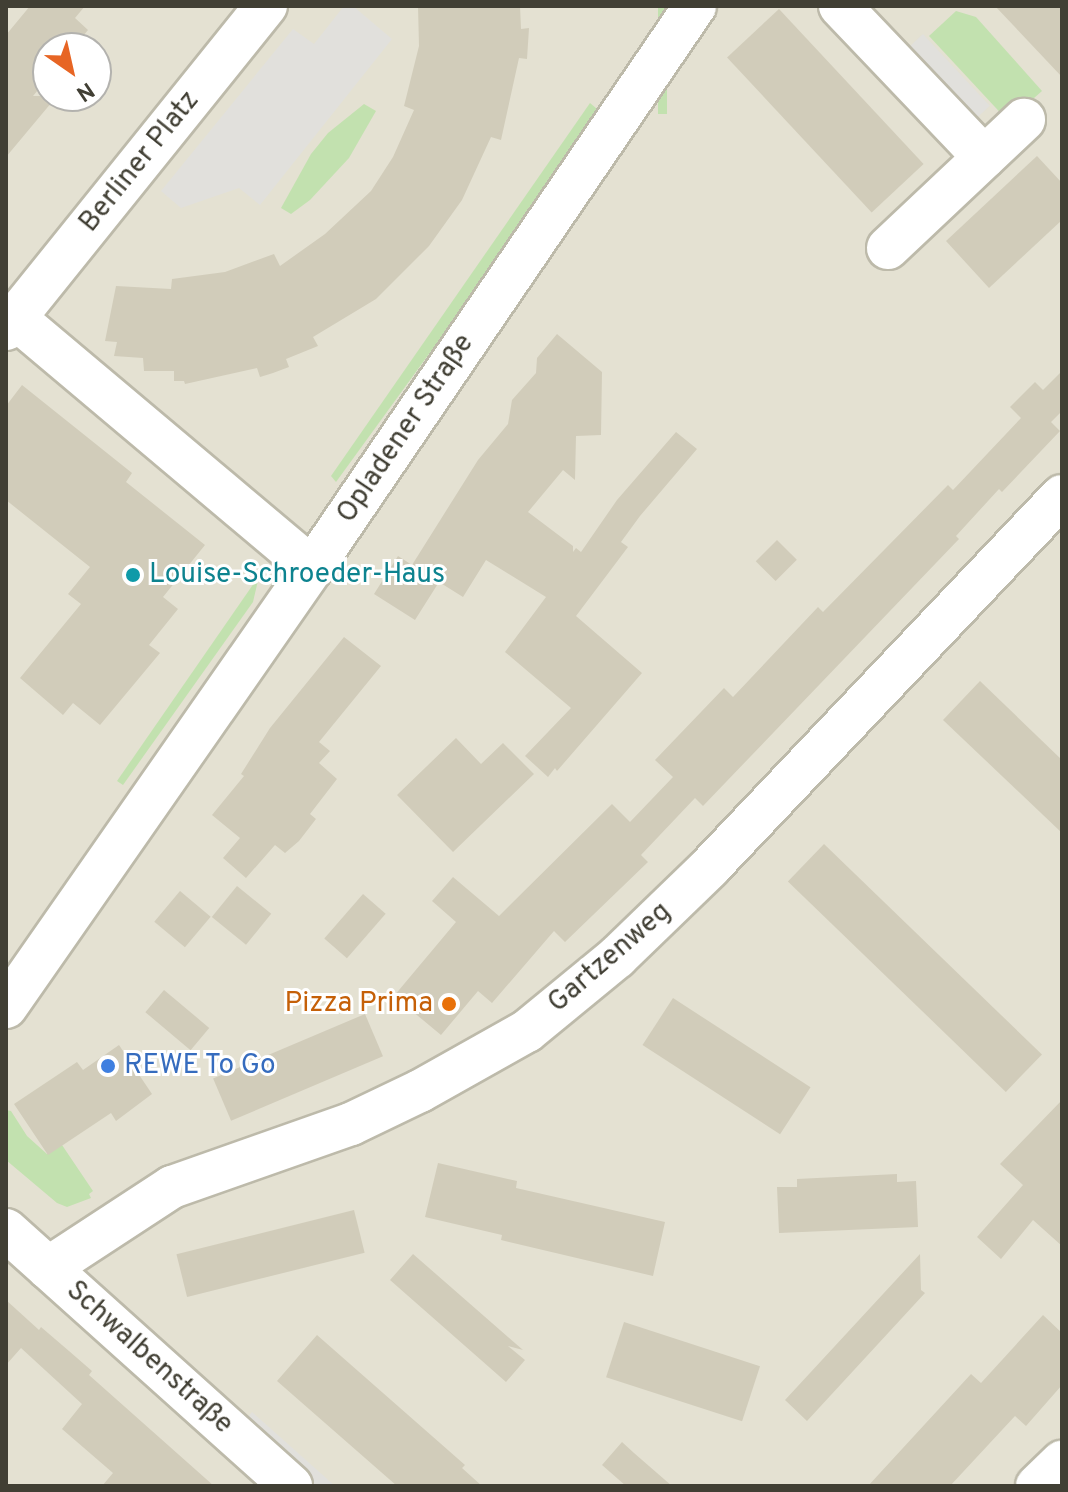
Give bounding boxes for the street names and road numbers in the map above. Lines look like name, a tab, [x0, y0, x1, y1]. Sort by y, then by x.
street label: Berliner Platz	[73, 85, 207, 239]
street label: Opladener Straße	[330, 328, 482, 530]
street label: Gartzenweg	[542, 896, 678, 1020]
street label: Schwalbenstraße	[59, 1274, 239, 1442]

